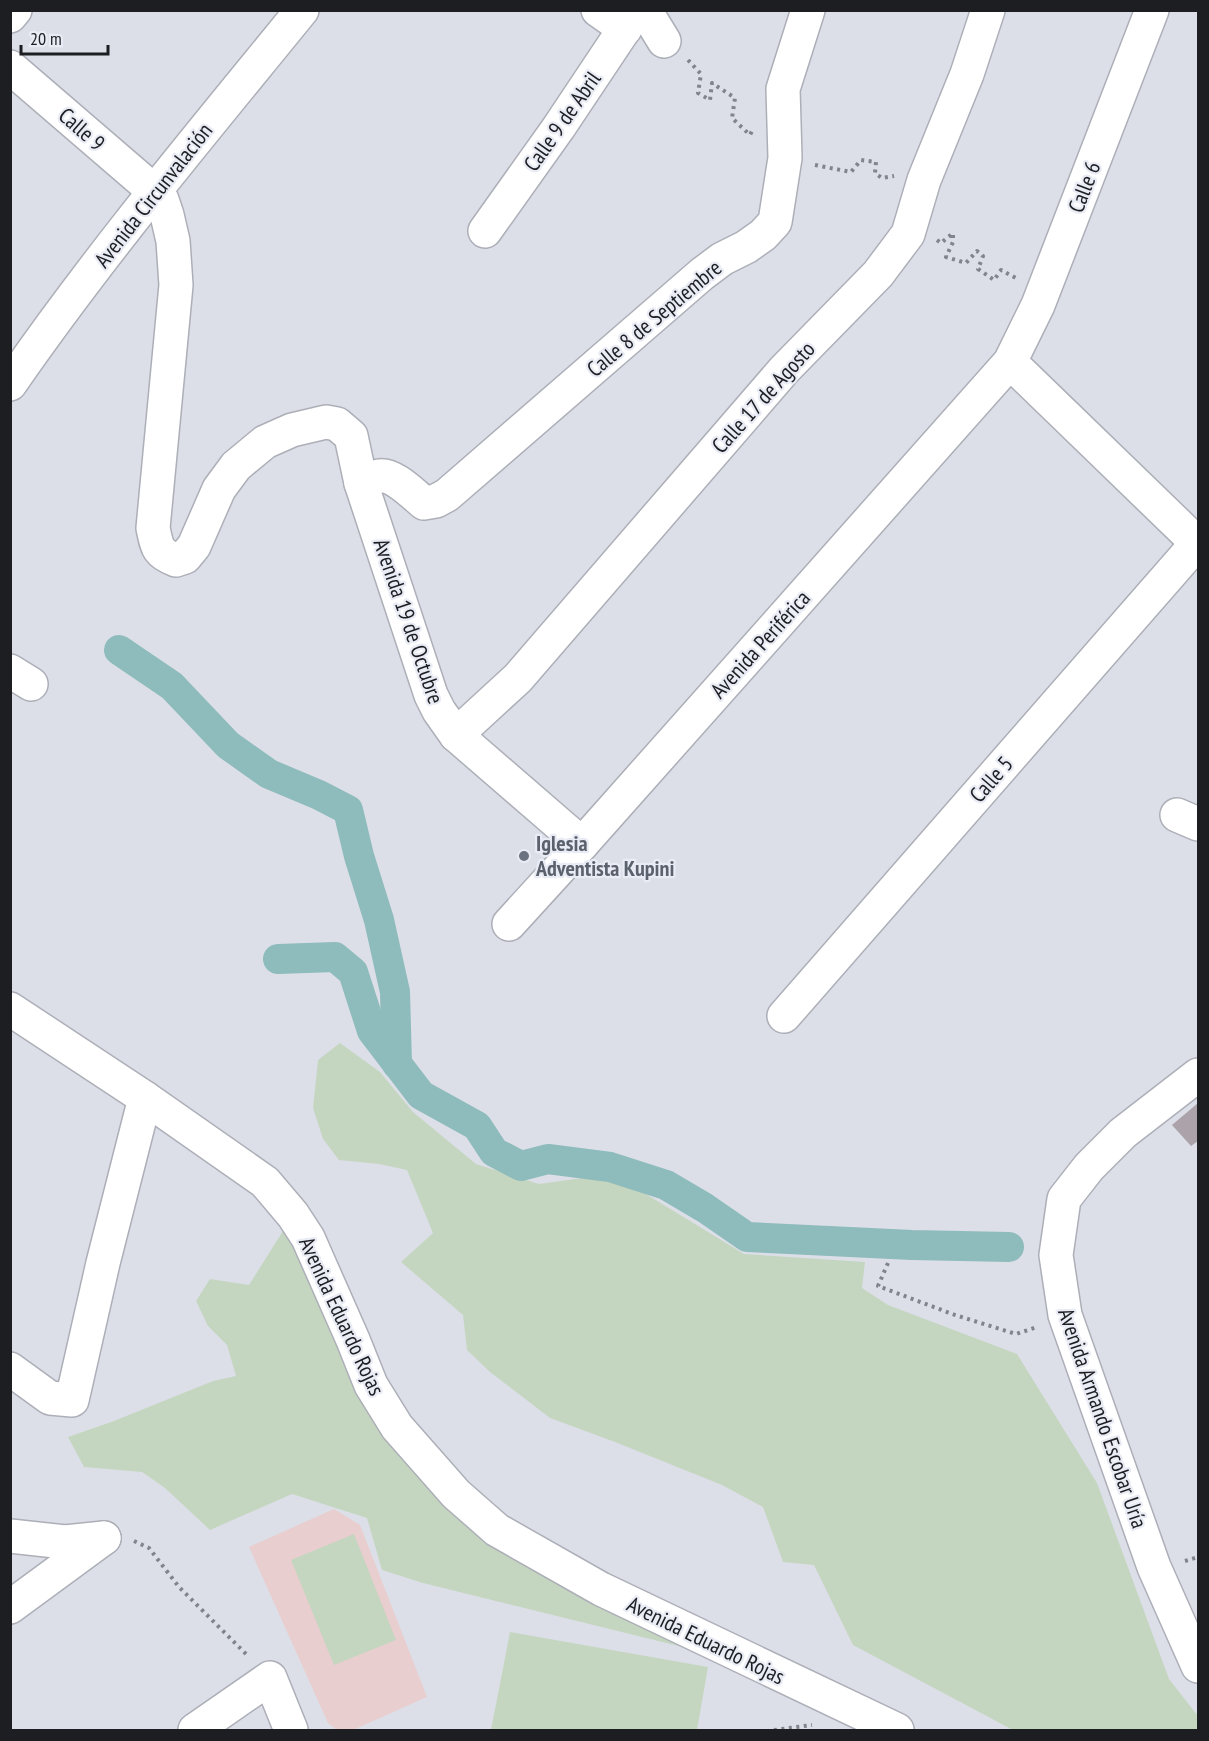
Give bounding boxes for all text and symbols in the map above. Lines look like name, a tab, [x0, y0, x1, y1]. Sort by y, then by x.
scale bar	[21, 18, 108, 56]
text: 20 m	[30, 27, 62, 50]
street label: Calle 9 de Abril	[517, 65, 607, 176]
street label: Calle 9	[53, 101, 111, 157]
street label: Avenida Circunvalación	[88, 117, 218, 273]
street label: Calle 6	[1062, 157, 1106, 217]
street label: Calle 8 de Septiembre	[581, 253, 727, 383]
street label: Calle 17 de Agosto	[705, 335, 821, 459]
street label: Avenida 19 de Octubre	[368, 535, 450, 707]
street label: Avenida Periférica	[704, 584, 816, 704]
street label: Calle 5	[963, 750, 1019, 808]
place label: Iglesia Adventista Kupini	[535, 829, 674, 882]
marker: Iglesia Adventista Kupini	[517, 849, 531, 863]
street label: Avenida Eduardo Rojas	[293, 1232, 391, 1400]
street label: Avenida Armando Escobar Uría	[1052, 1304, 1154, 1532]
street label: Avenida Eduardo Rojas	[623, 1590, 789, 1690]

